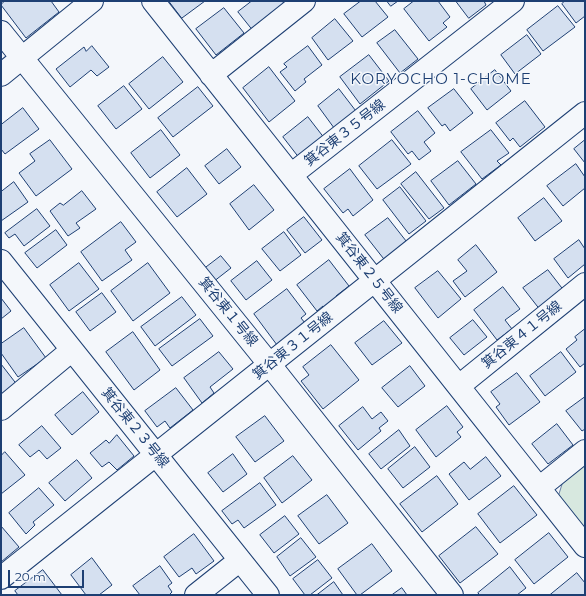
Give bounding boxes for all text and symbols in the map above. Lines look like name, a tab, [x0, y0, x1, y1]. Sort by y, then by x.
district label: KORYOCHO 1-CHOME	[350, 71, 532, 89]
street label: 箕谷東３５号線	[301, 96, 389, 170]
street label: 箕谷東２５号線	[332, 229, 406, 317]
street label: 箕谷東１号線	[195, 274, 261, 350]
street label: 箕谷東４１号線	[479, 298, 565, 372]
street label: 箕谷東３１号線	[250, 309, 336, 383]
street label: 箕谷東２３号線	[98, 385, 172, 471]
scale bar	[10, 562, 86, 588]
text: 20 m	[15, 569, 46, 584]

